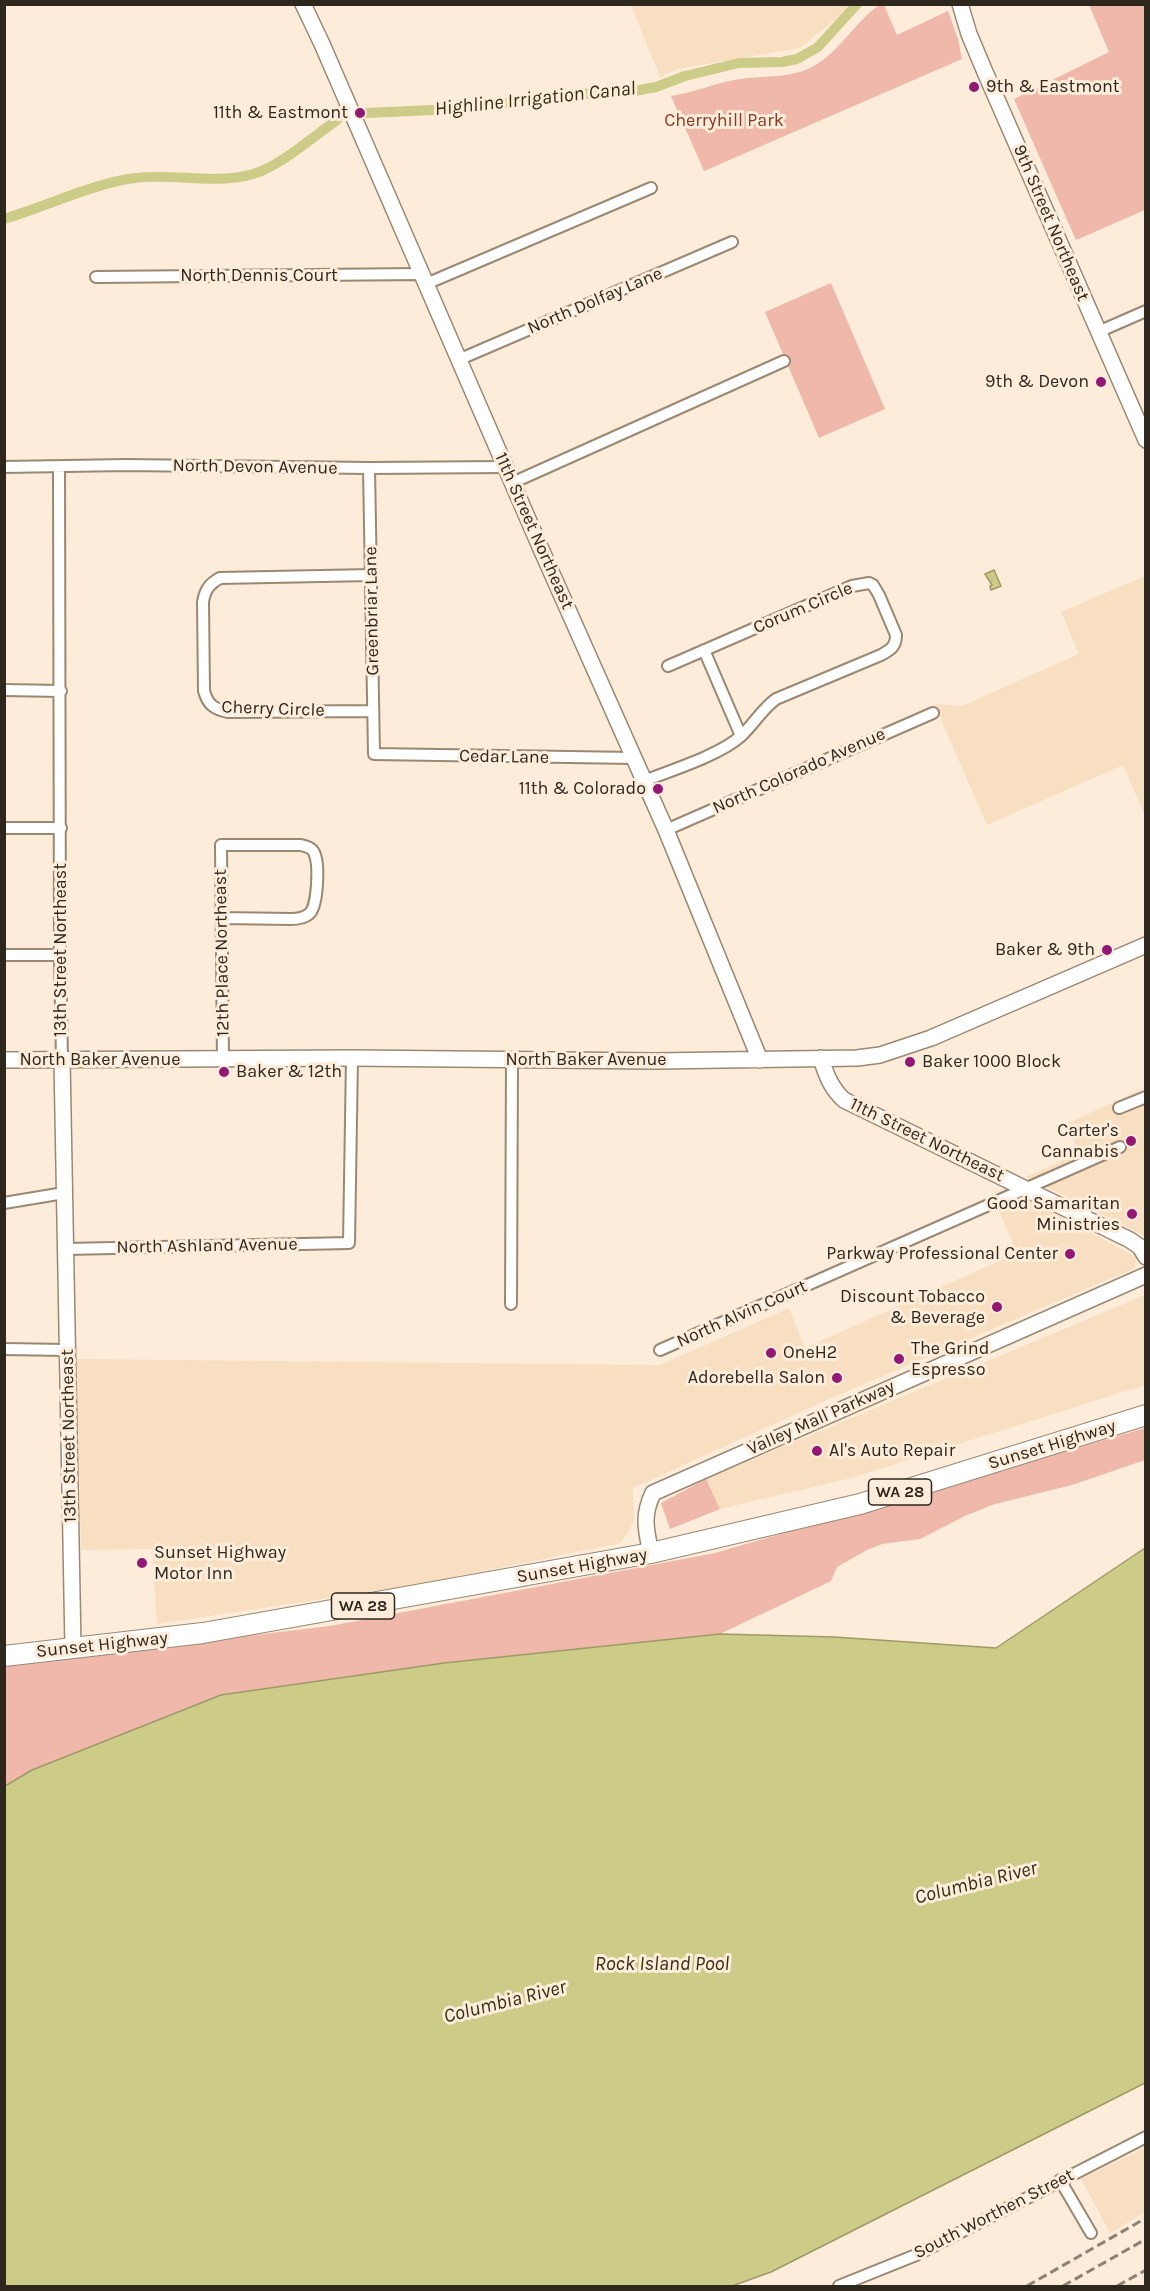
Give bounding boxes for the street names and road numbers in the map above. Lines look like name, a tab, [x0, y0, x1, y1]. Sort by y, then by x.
street label: 9th Street Northeast	[1008, 142, 1094, 304]
street label: North Dolfay Lane	[524, 263, 666, 339]
street label: North Dennis Court	[180, 265, 338, 287]
street label: 11th Street Northeast	[490, 449, 578, 613]
street label: North Devon Avenue	[172, 455, 338, 479]
street label: Greenbriar Lane	[360, 546, 384, 676]
street label: Corum Circle	[750, 577, 856, 639]
street label: Cherry Circle	[221, 696, 325, 722]
street label: North Colorado Avenue	[709, 723, 889, 819]
street label: Cedar Lane	[459, 745, 549, 769]
street label: 13th Street Northeast	[50, 863, 72, 1037]
street label: 12th Place Northeast	[210, 869, 234, 1037]
street label: North Baker Avenue	[19, 1049, 181, 1071]
street label: North Baker Avenue	[505, 1049, 667, 1071]
street label: 11th Street Northeast	[846, 1093, 1008, 1187]
street label: North Ashland Avenue	[116, 1234, 298, 1258]
street label: North Alvin Court	[673, 1276, 811, 1352]
street label: 13th Street Northeast	[57, 1349, 81, 1523]
street label: Valley Mall Parkway	[744, 1376, 898, 1460]
street label: Sunset Highway	[986, 1415, 1118, 1475]
road number: WA 28	[868, 1479, 932, 1505]
street label: Sunset Highway	[515, 1544, 649, 1588]
road number: WA 28	[332, 1593, 394, 1619]
street label: Sunset Highway	[35, 1627, 169, 1663]
street label: South Worthen Street	[910, 2164, 1078, 2264]

